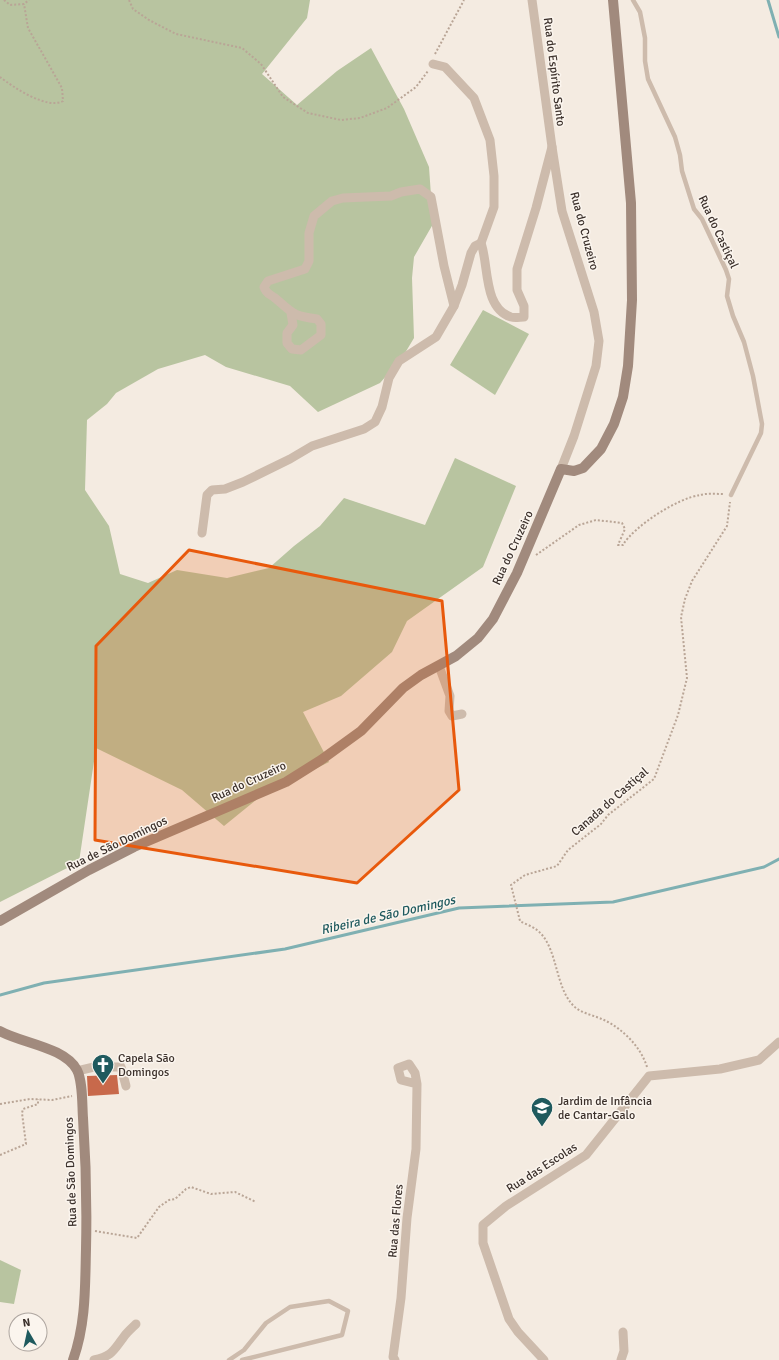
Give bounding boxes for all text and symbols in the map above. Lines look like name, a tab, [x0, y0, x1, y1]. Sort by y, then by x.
street label: Rua do Espírito Santo	[540, 17, 568, 127]
street label: Rua do Cruzeiro	[566, 190, 602, 272]
street label: Rua do Castiçal	[695, 193, 742, 271]
street label: Rua do Cruzeiro	[489, 508, 537, 588]
street label: Rua do Cruzeiro	[209, 758, 289, 806]
street label: Canada do Castiçal	[568, 764, 652, 840]
street label: Rua de São Domingos	[64, 813, 170, 875]
water label: Ribeira de São Domingos	[319, 891, 458, 938]
place label: Capela São Domingos	[118, 1051, 175, 1080]
church icon: Capela São Domingos	[90, 1052, 116, 1085]
place label: Jardim de Infância de Cantar-Galo	[558, 1094, 652, 1123]
school or university icon: Jardim de Infância de Cantar-Galo	[529, 1095, 555, 1128]
street label: Rua de São Domingos	[62, 1117, 80, 1227]
street label: Rua das Escolas	[504, 1140, 580, 1196]
street label: Rua das Flores	[385, 1184, 407, 1258]
north arrow	[8, 1312, 48, 1352]
text: N	[22, 1316, 31, 1330]

